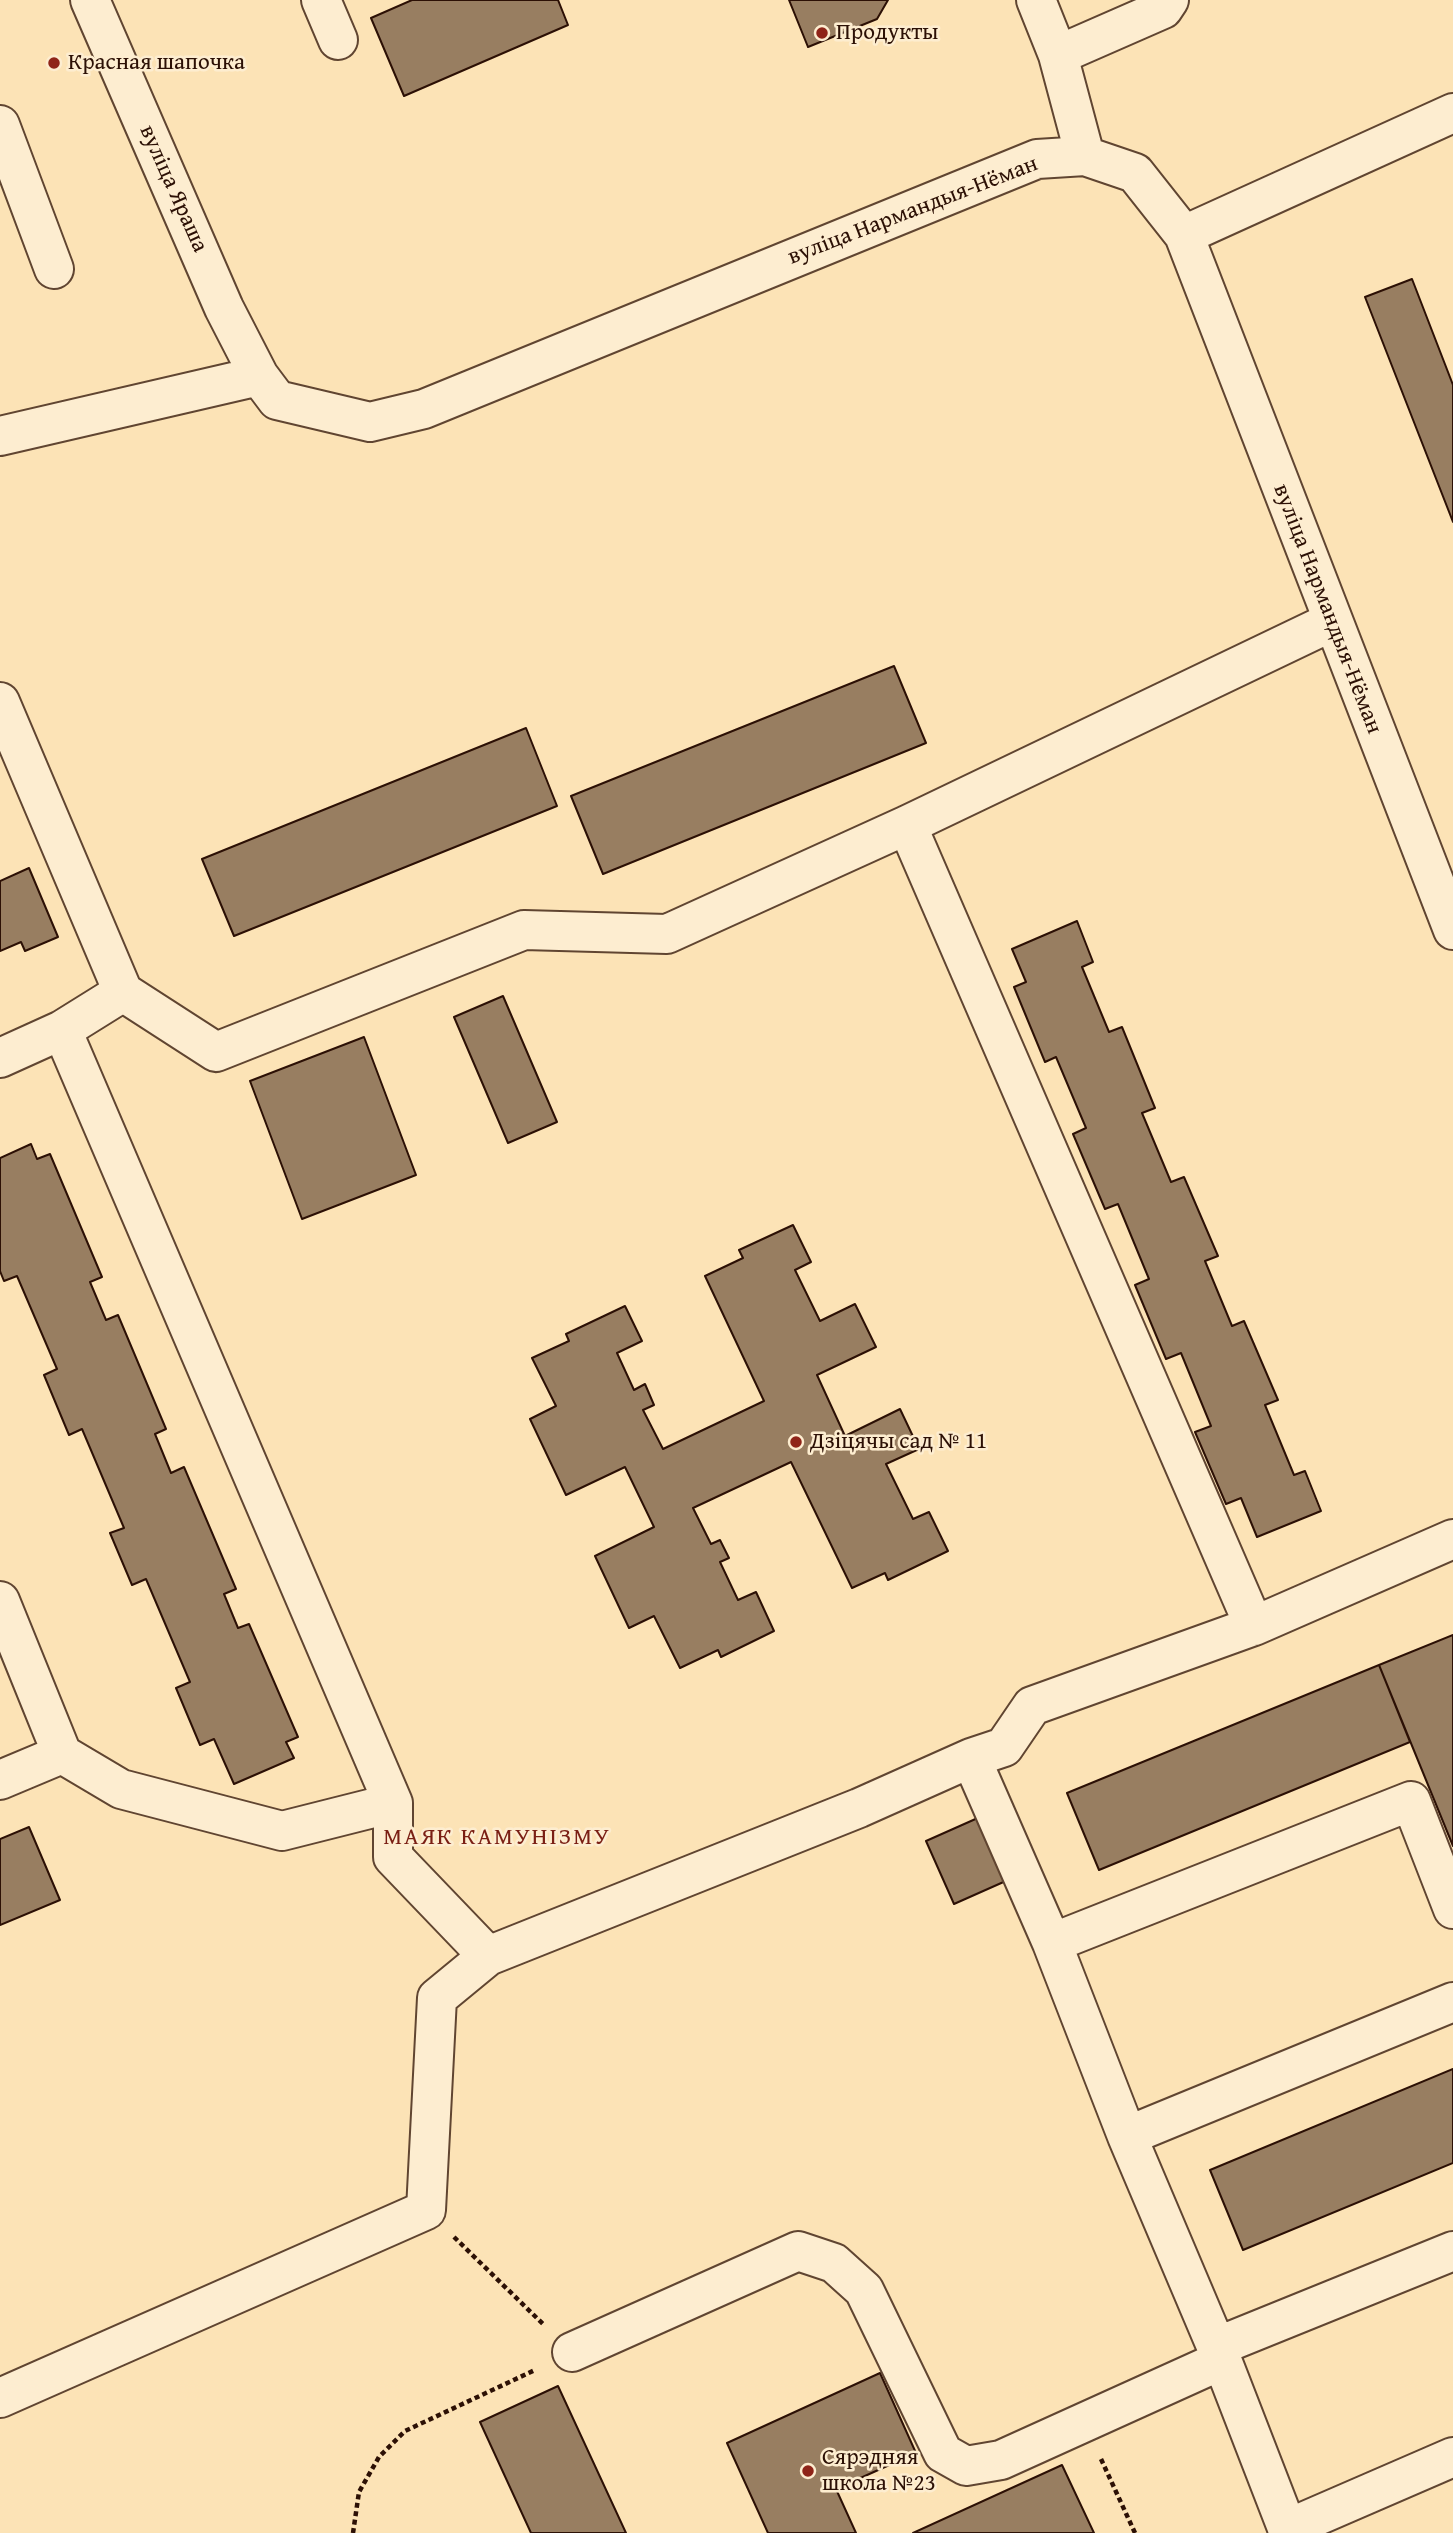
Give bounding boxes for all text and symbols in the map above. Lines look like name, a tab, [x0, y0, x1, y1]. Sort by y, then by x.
place label: Продукты	[836, 19, 938, 47]
marker: Продукты	[814, 25, 830, 41]
place label: Красная шапочка	[68, 49, 245, 77]
marker: Красная шапочка	[46, 55, 62, 71]
street label: вуліца Яраша	[133, 121, 213, 257]
street label: вуліца Нармандыя-Нёман	[784, 151, 1042, 271]
street label: вуліца Нармандыя-Нёман	[1267, 480, 1387, 738]
place label: Дзіцячы сад № 11	[810, 1428, 987, 1456]
marker: Дзіцячы сад № 11	[788, 1434, 804, 1450]
district label: МАЯК КАМУНІЗМУ	[385, 1824, 609, 1852]
place label: Сярэдняя школа №23	[822, 2444, 936, 2498]
marker: Сярэдняя школа №23	[800, 2463, 816, 2479]

